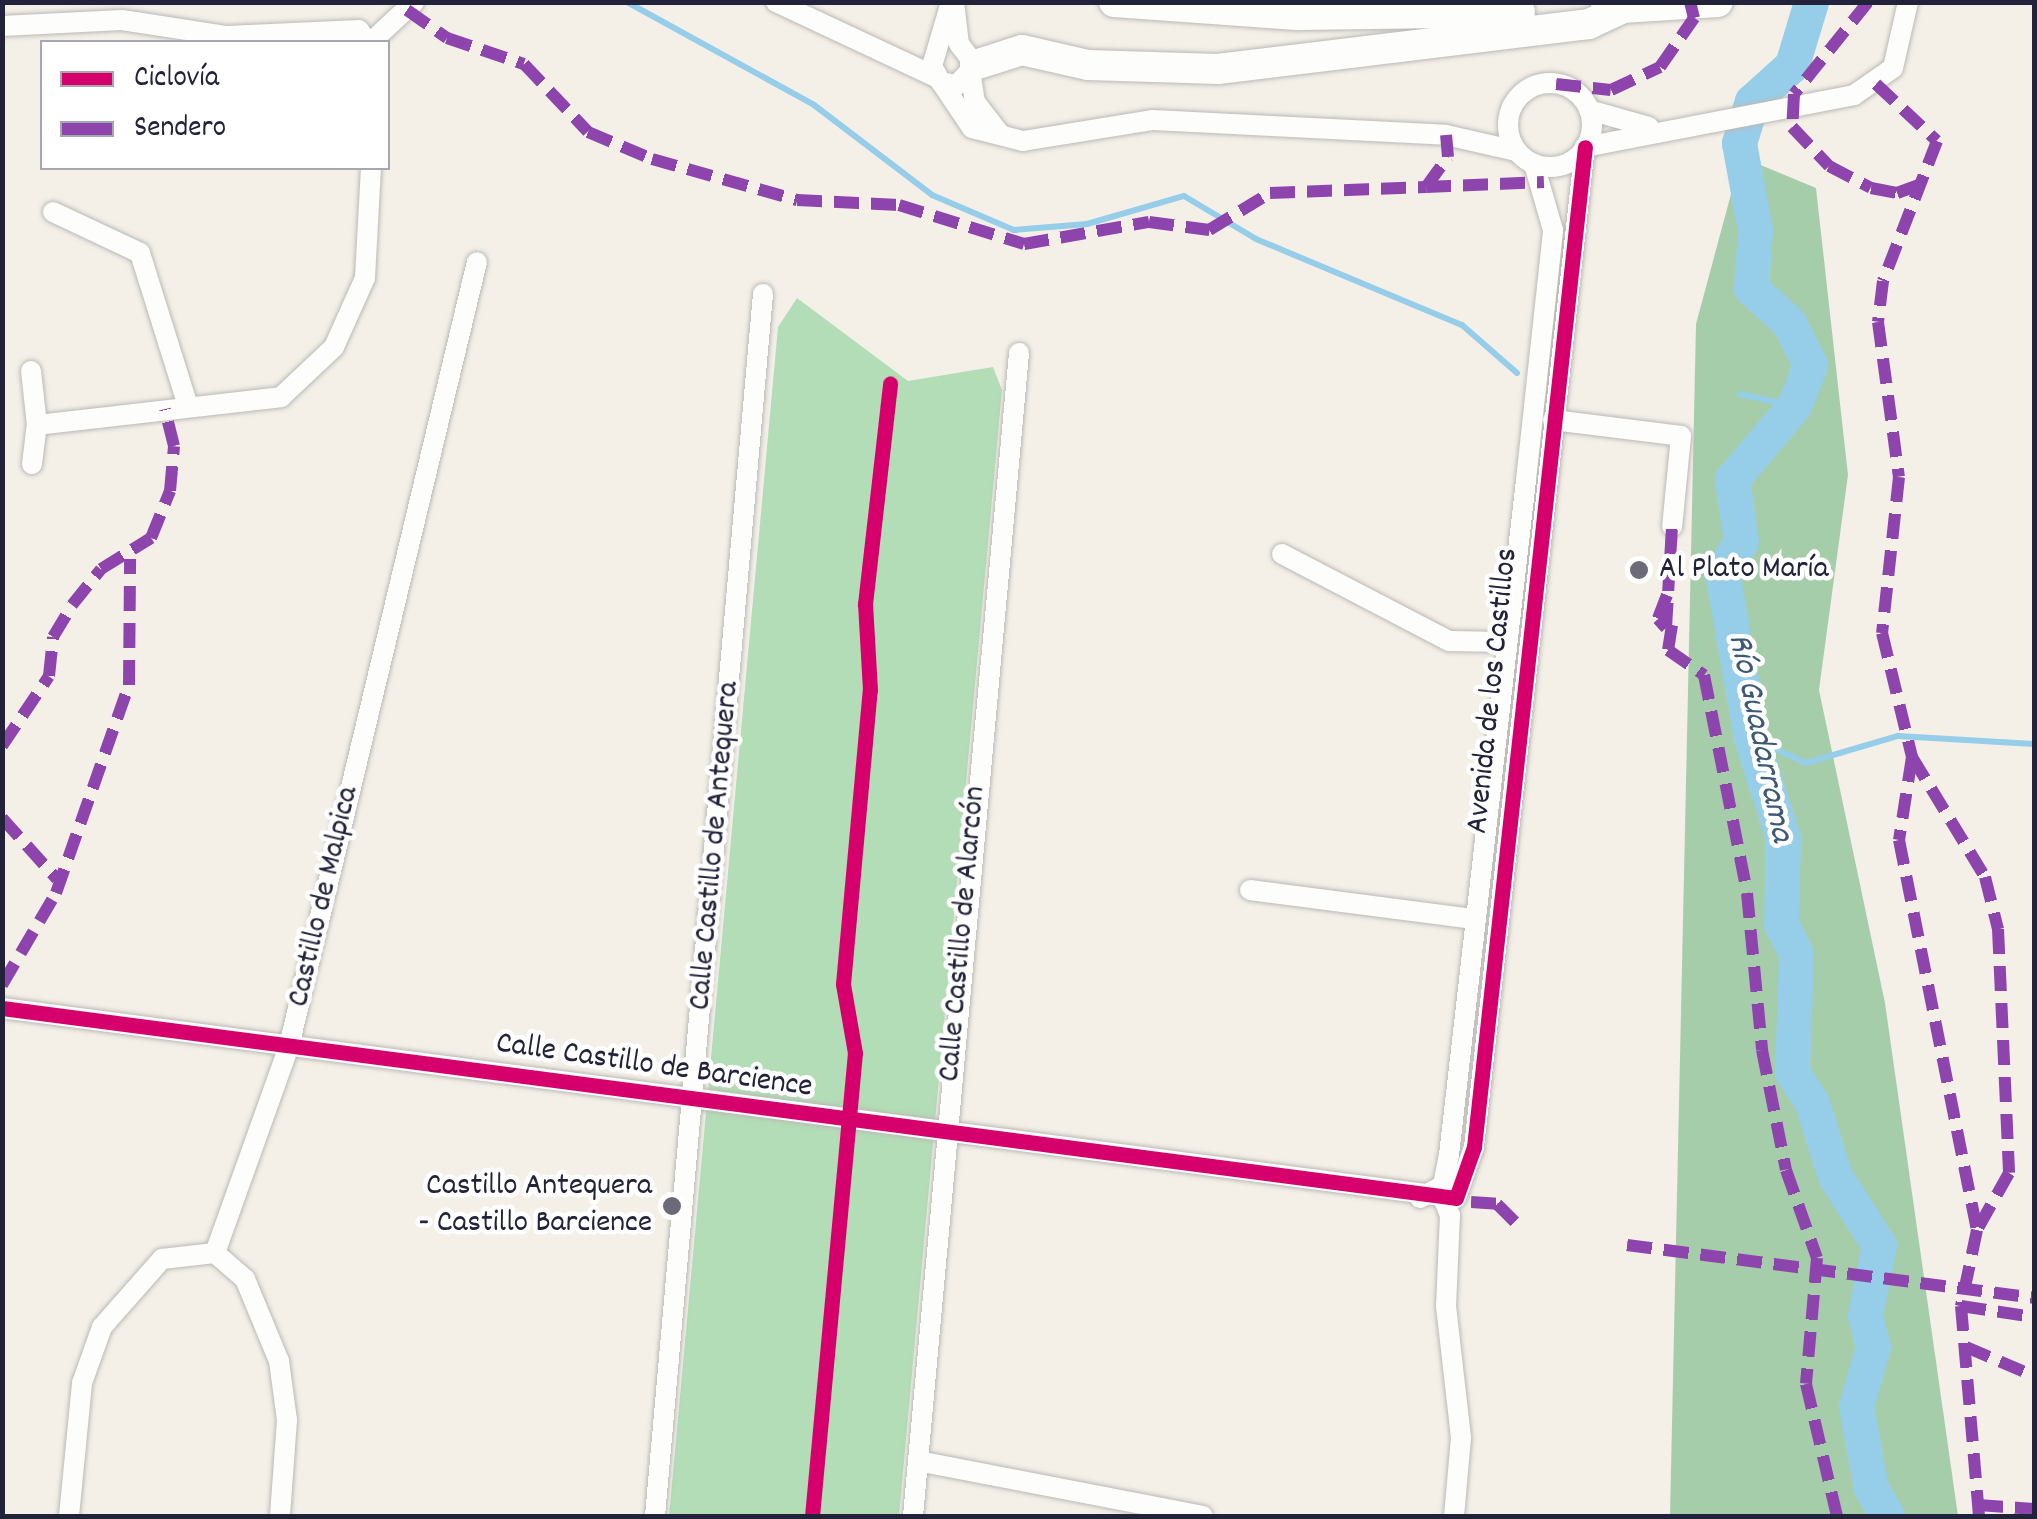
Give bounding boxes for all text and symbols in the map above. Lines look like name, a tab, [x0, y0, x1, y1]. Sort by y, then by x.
legend	[40, 40, 390, 170]
text: Ciclovía	[134, 58, 219, 101]
text: Sendero	[134, 108, 226, 151]
street label: Avenida de los Castillos	[1460, 546, 1528, 836]
place label: Al Plato María	[1659, 551, 1828, 589]
marker: Al Plato María	[1628, 559, 1650, 581]
water label: Río Guadarrama	[1716, 630, 1802, 846]
street label: Calle Castillo de Antequera	[683, 680, 749, 1012]
street label: Castillo de Malpica	[281, 783, 369, 1011]
street label: Calle Castillo de Alarcón	[932, 785, 996, 1083]
street label: Calle Castillo de Barcience	[493, 1026, 815, 1108]
place label: Castillo Antequera - Castillo Barcience	[418, 1169, 652, 1244]
marker: Castillo Antequera - Castillo Barcience	[661, 1195, 683, 1217]

